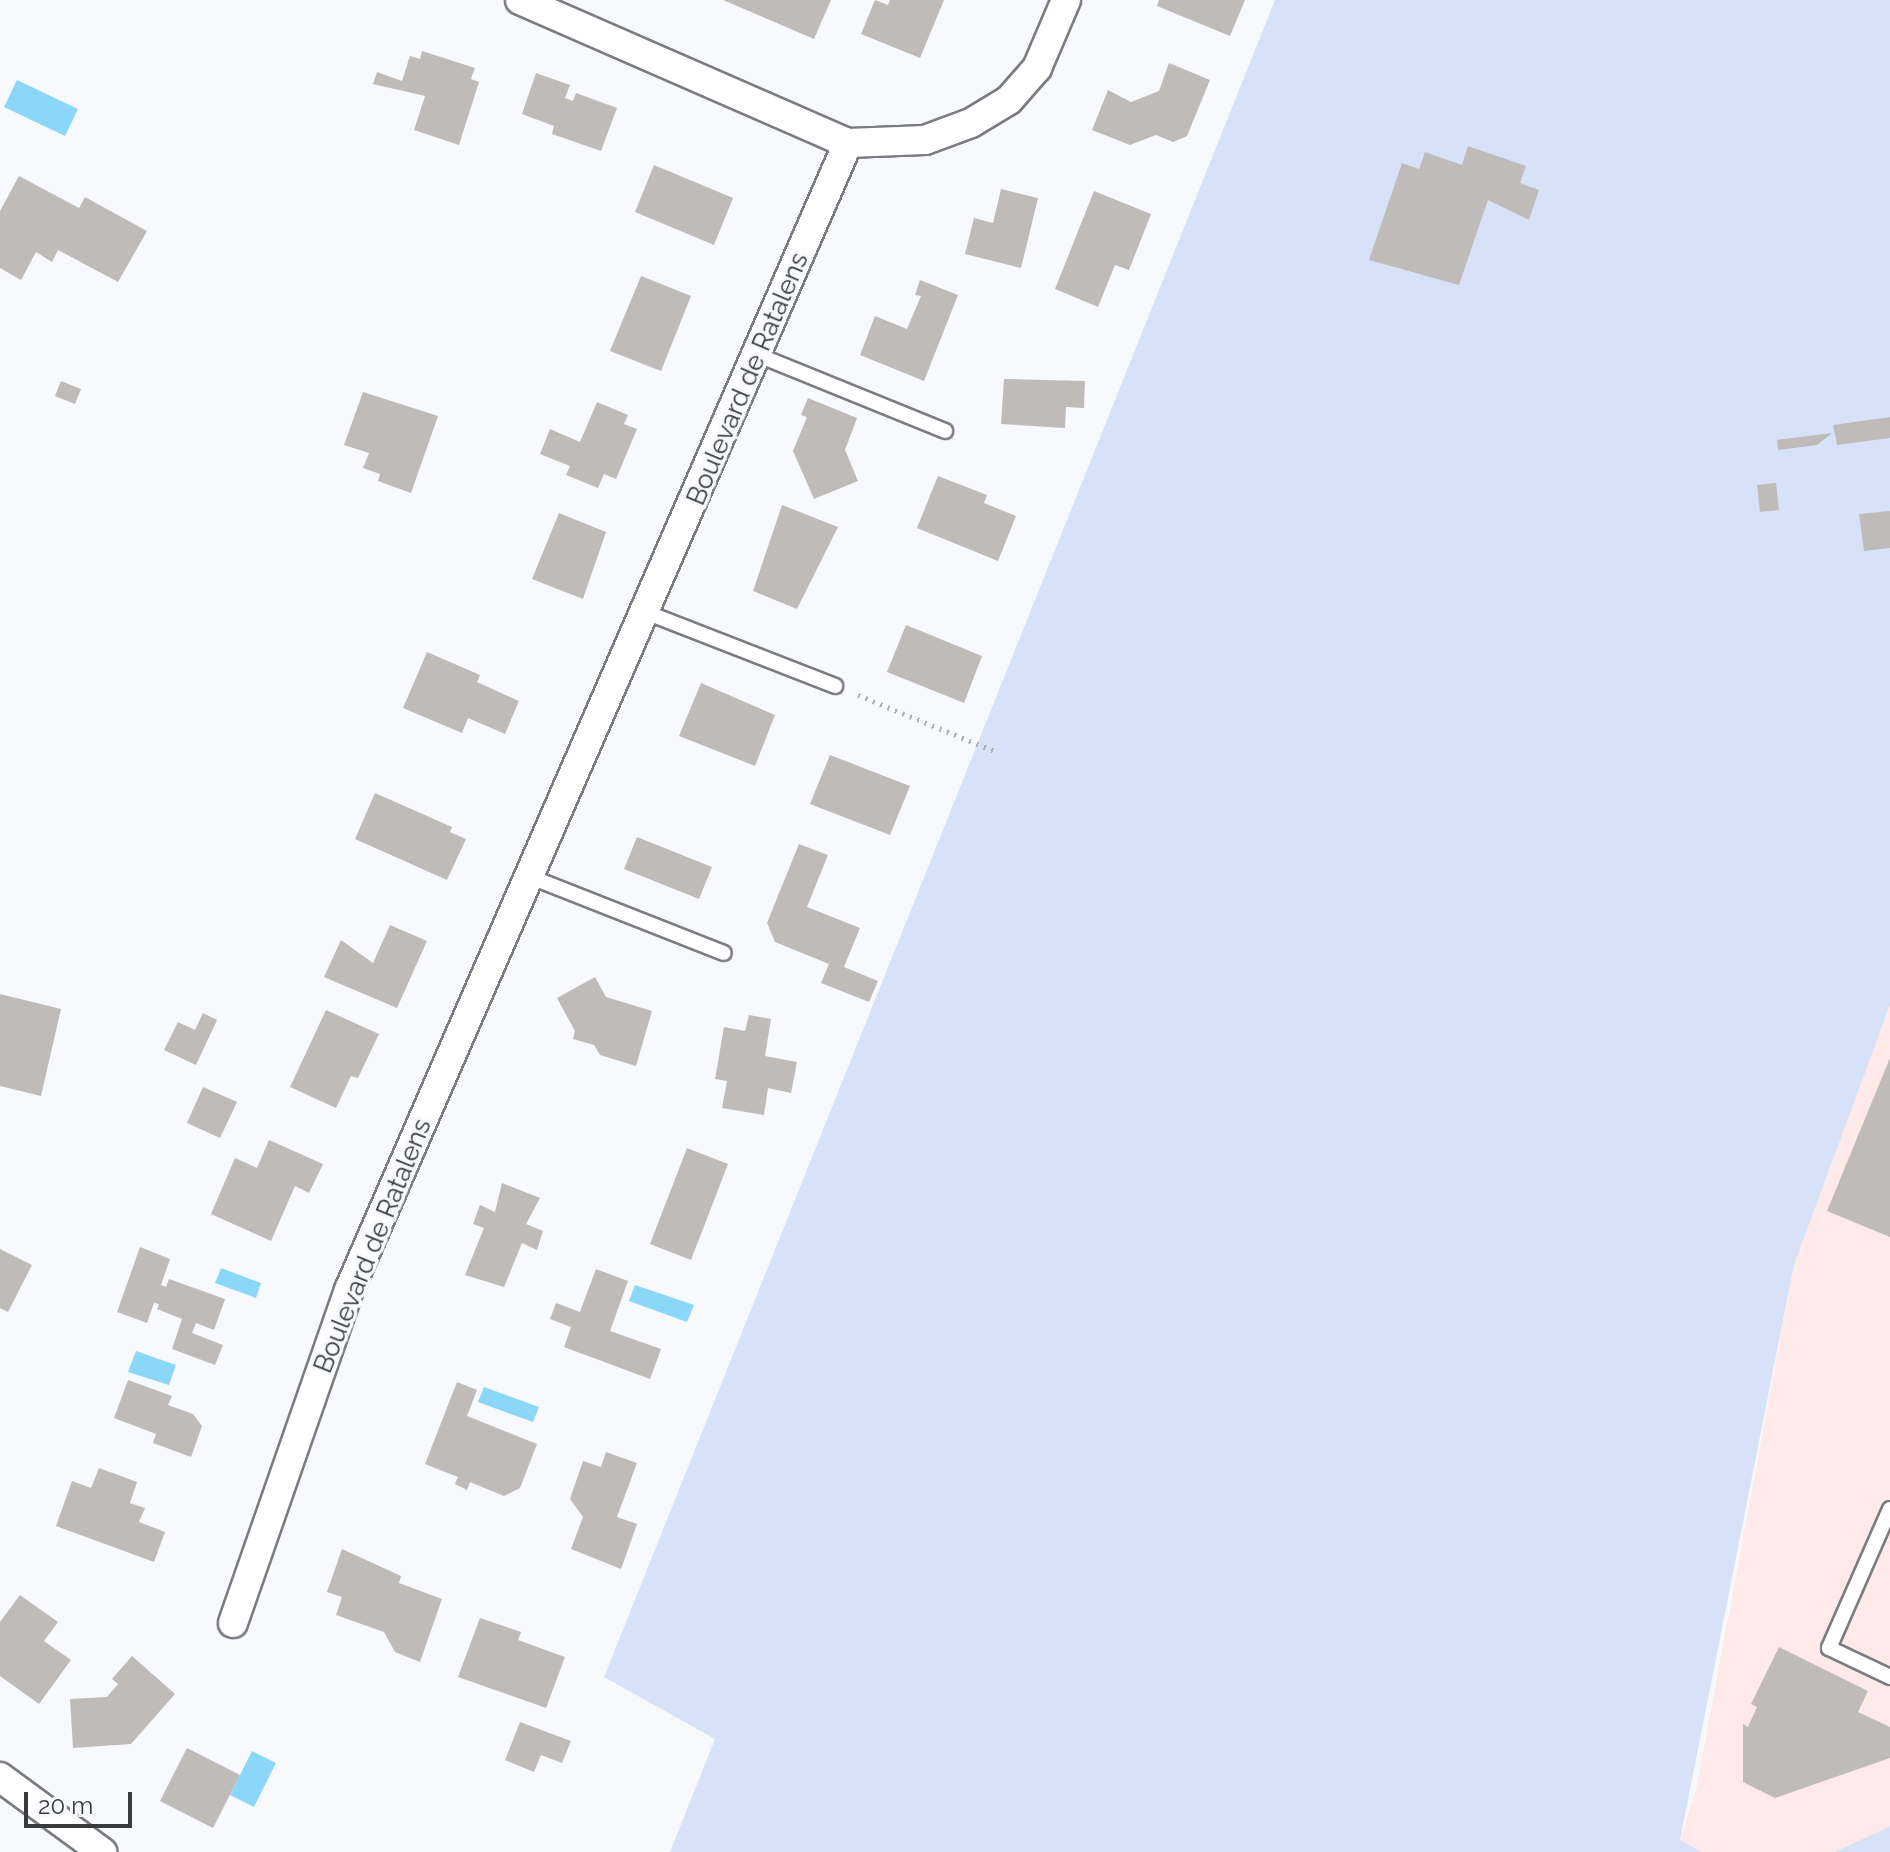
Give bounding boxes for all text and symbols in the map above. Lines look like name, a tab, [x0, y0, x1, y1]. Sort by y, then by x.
street label: Boulevard de Ratalens	[681, 248, 815, 510]
street label: Boulevard de Ratalens	[308, 1114, 438, 1378]
scale bar	[28, 1776, 136, 1826]
text: 20 m	[38, 1791, 93, 1820]

